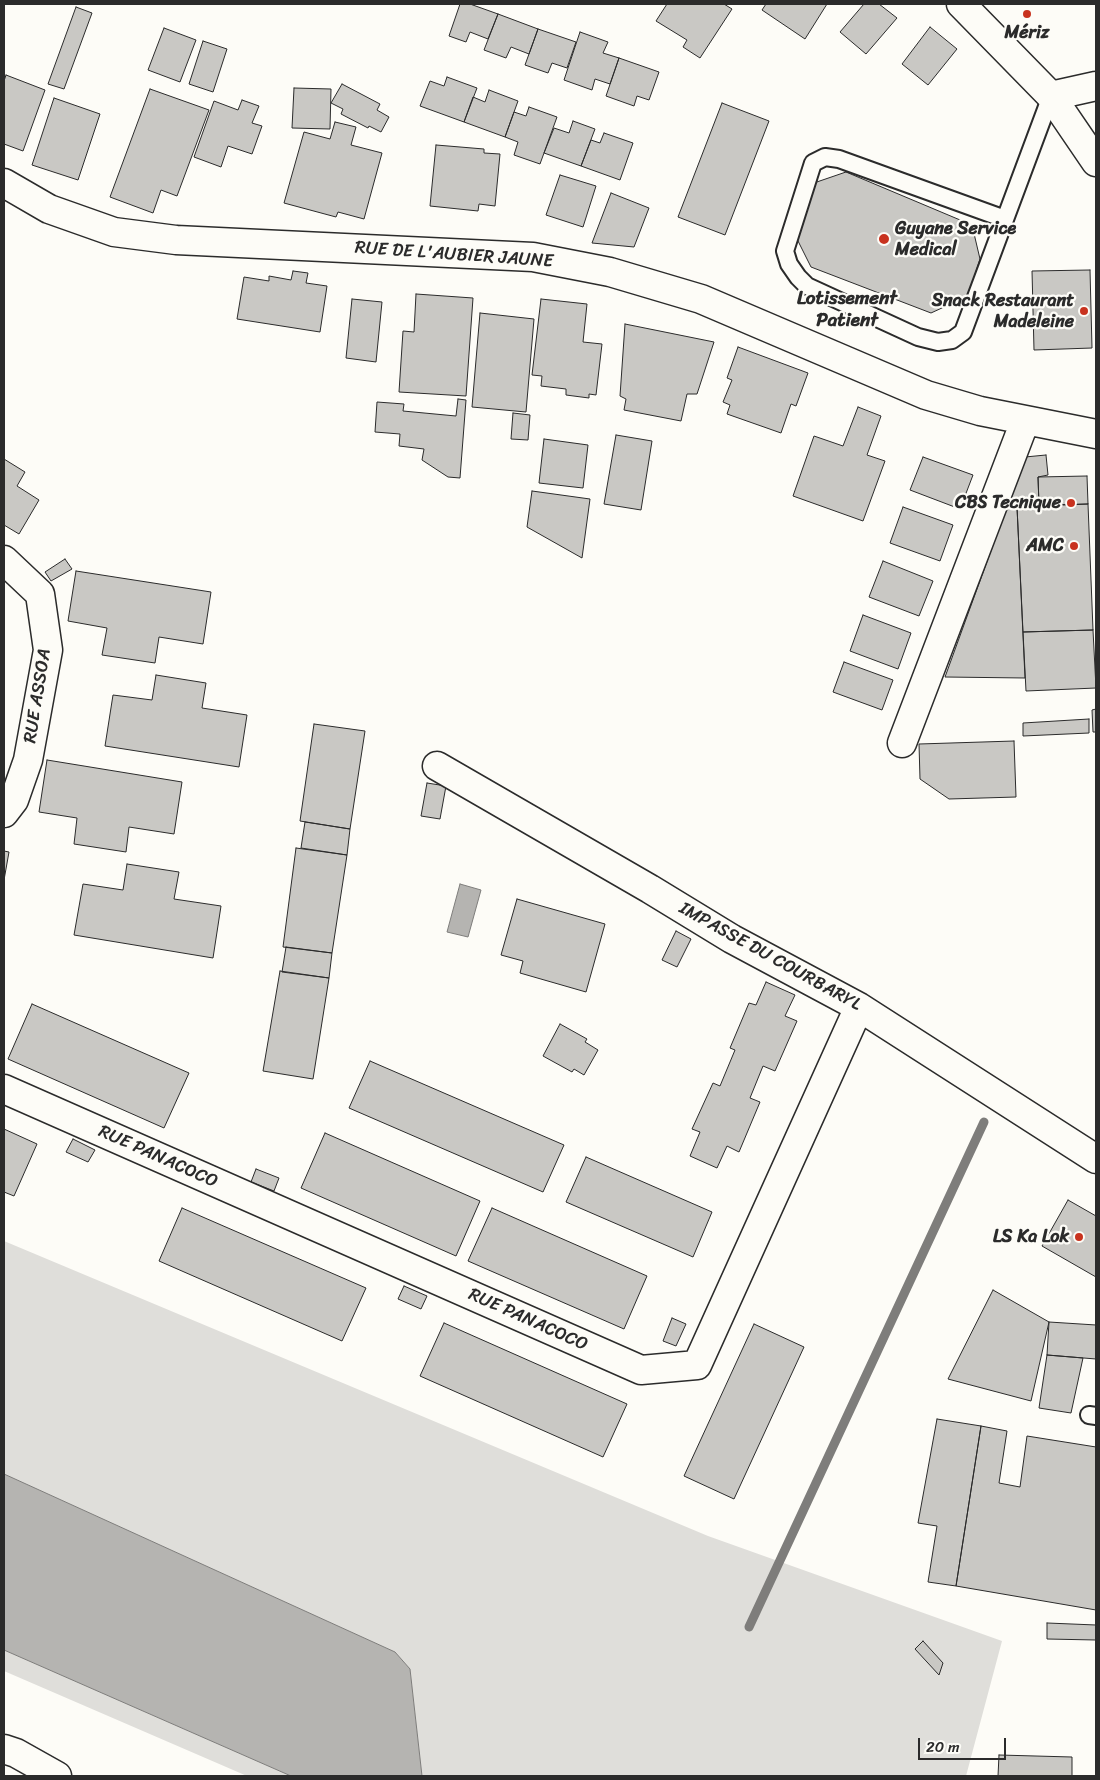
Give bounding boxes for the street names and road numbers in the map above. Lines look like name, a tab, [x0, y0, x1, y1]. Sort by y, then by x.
street label: RUE DE L'AUBIER JAUNE	[354, 237, 554, 273]
street label: RUE ASSOA	[20, 647, 56, 745]
street label: IMPASSE DU COURBARYL	[675, 898, 865, 1016]
street label: RUE PANACOCO	[95, 1121, 221, 1193]
street label: RUE PANACOCO	[465, 1284, 591, 1356]

